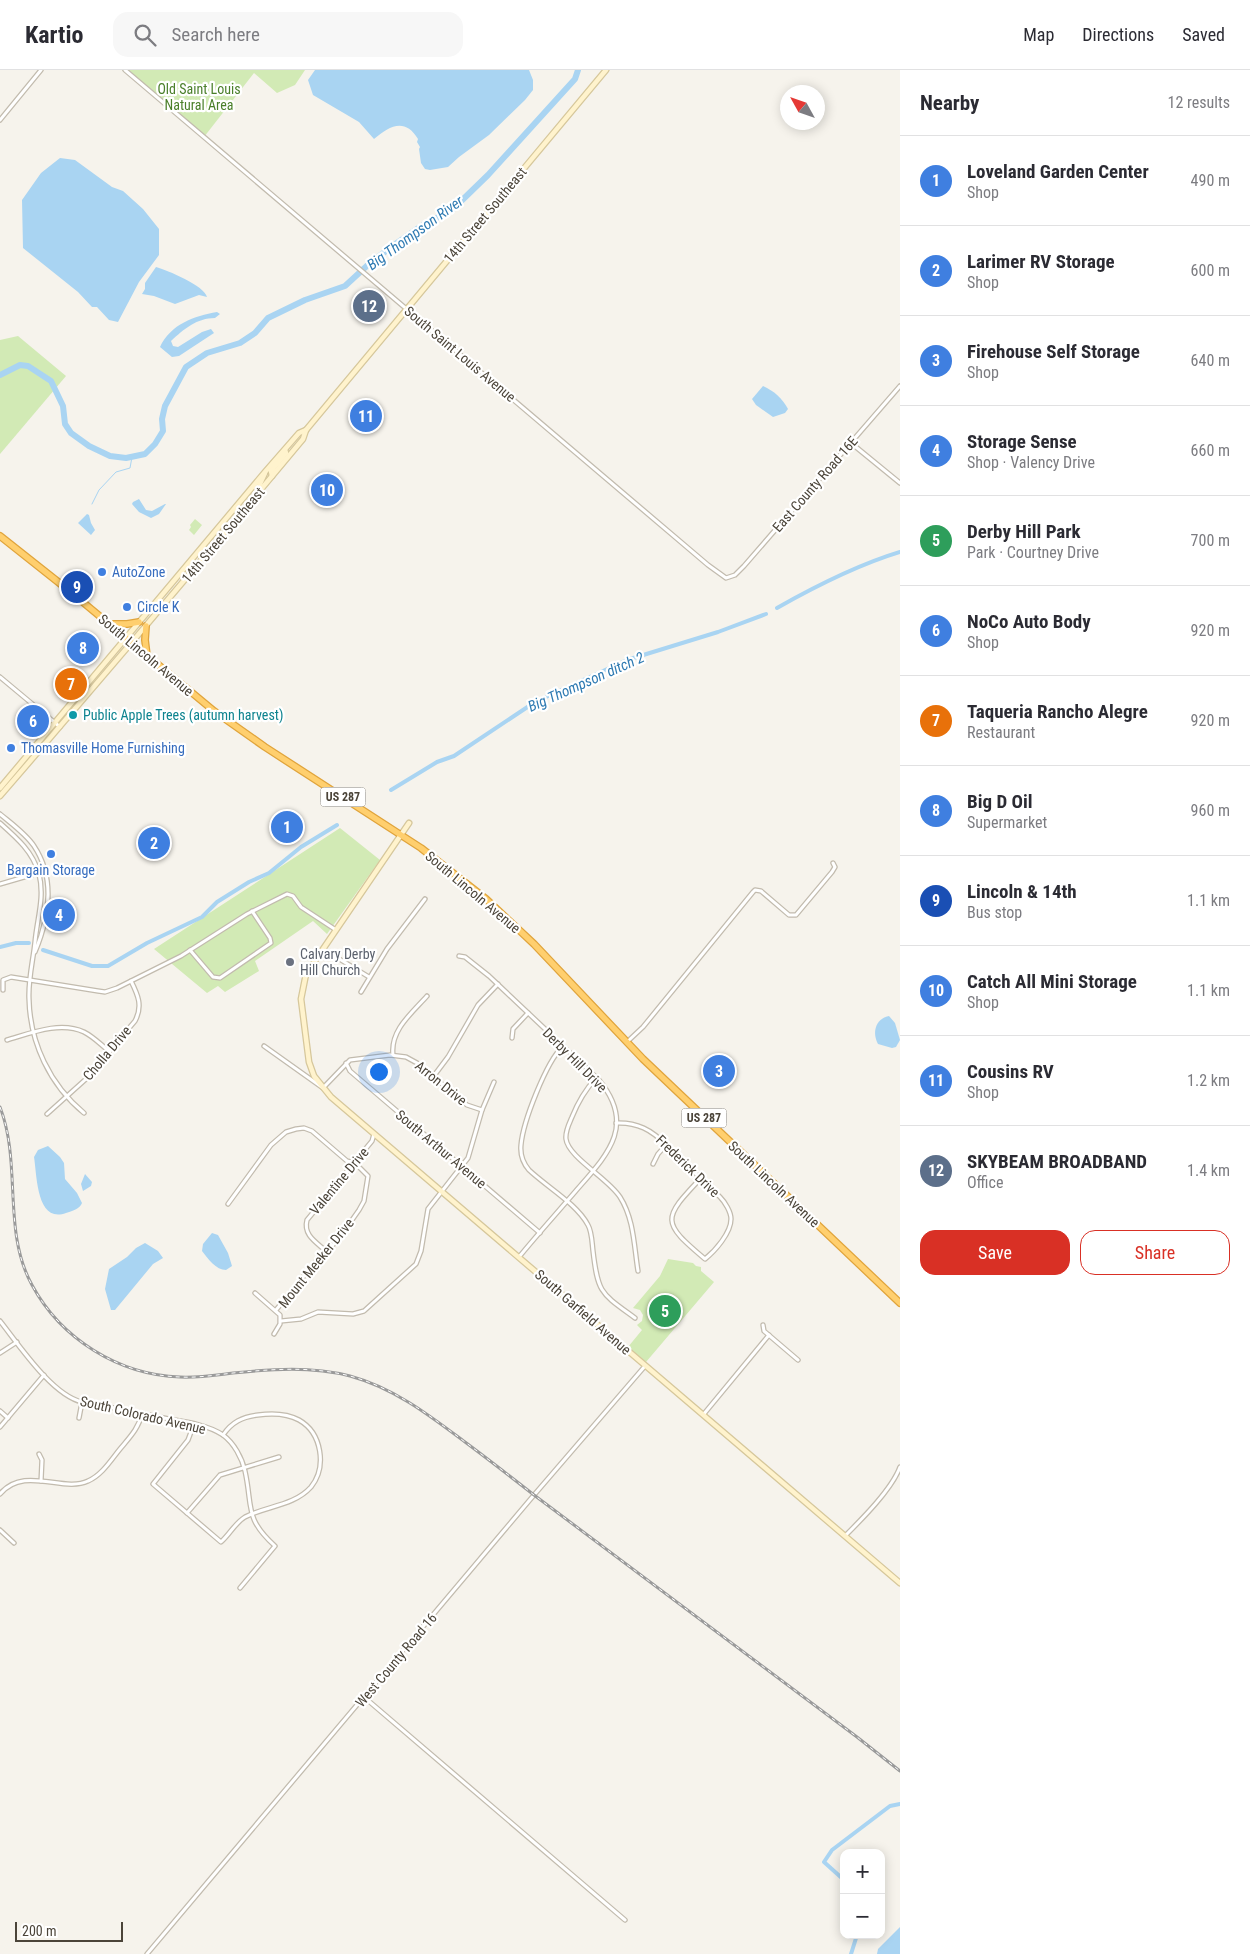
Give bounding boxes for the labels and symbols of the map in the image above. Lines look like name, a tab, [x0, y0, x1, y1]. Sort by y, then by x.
park label: Old Saint Louis Natural Area	[157, 81, 241, 113]
north arrow	[780, 85, 825, 130]
street label: 14th Street Southeast	[440, 164, 530, 266]
water label: Big Thompson River	[363, 192, 467, 274]
pin: 12	[353, 287, 385, 325]
street label: South Saint Louis Avenue	[401, 303, 519, 405]
pin: 11	[350, 397, 382, 435]
street label: East County Road 16E	[769, 433, 861, 535]
pin: 10	[311, 471, 343, 509]
street label: 14th Street Southeast	[178, 484, 268, 586]
place label: AutoZone	[112, 564, 166, 580]
marker: AutoZone	[96, 566, 108, 578]
pin: 9	[61, 568, 93, 606]
place label: Circle K	[137, 599, 180, 615]
marker: Circle K	[121, 601, 133, 613]
street label: South Lincoln Avenue	[95, 611, 197, 700]
pin: 8	[67, 629, 99, 667]
water label: Big Thompson ditch 2	[525, 648, 647, 716]
pin: 7	[55, 665, 87, 703]
pin: 6	[17, 702, 49, 740]
place label: Public Apple Trees (autumn harvest)	[83, 707, 283, 724]
marker: Public Apple Trees (autumn harvest)	[67, 709, 79, 721]
place label: Thomasville Home Furnishing	[21, 740, 185, 756]
marker: Thomasville Home Furnishing	[5, 742, 17, 754]
road number: US 287	[320, 788, 366, 806]
pin: 1	[271, 808, 303, 846]
pin: 2	[138, 824, 170, 862]
marker: Bargain Storage	[45, 848, 57, 860]
street label: South Lincoln Avenue	[422, 848, 524, 937]
place label: Bargain Storage	[7, 862, 95, 878]
pin: 4	[43, 896, 75, 934]
place label: Calvary Derby Hill Church	[300, 946, 376, 978]
marker: Calvary Derby Hill Church	[284, 956, 296, 968]
street label: Cholla Drive	[80, 1022, 135, 1083]
street label: Derby Hill Drive	[540, 1025, 611, 1096]
pin: 3	[703, 1052, 735, 1090]
street label: Arron Drive	[412, 1057, 470, 1109]
your location	[366, 1059, 392, 1085]
street label: South Arthur Avenue	[392, 1106, 490, 1192]
road number: US 287	[682, 1108, 726, 1128]
street label: Frederick Drive	[653, 1132, 723, 1201]
street label: South Lincoln Avenue	[725, 1138, 823, 1231]
street label: Valentine Drive	[306, 1144, 372, 1218]
street label: Mount Meeker Drive	[275, 1215, 357, 1311]
street label: South Garfield Avenue	[532, 1266, 634, 1358]
pin: 5	[649, 1292, 681, 1330]
street label: South Colorado Avenue	[79, 1393, 208, 1437]
street label: West County Road 16	[352, 1610, 440, 1710]
scale bar	[15, 1919, 122, 1942]

